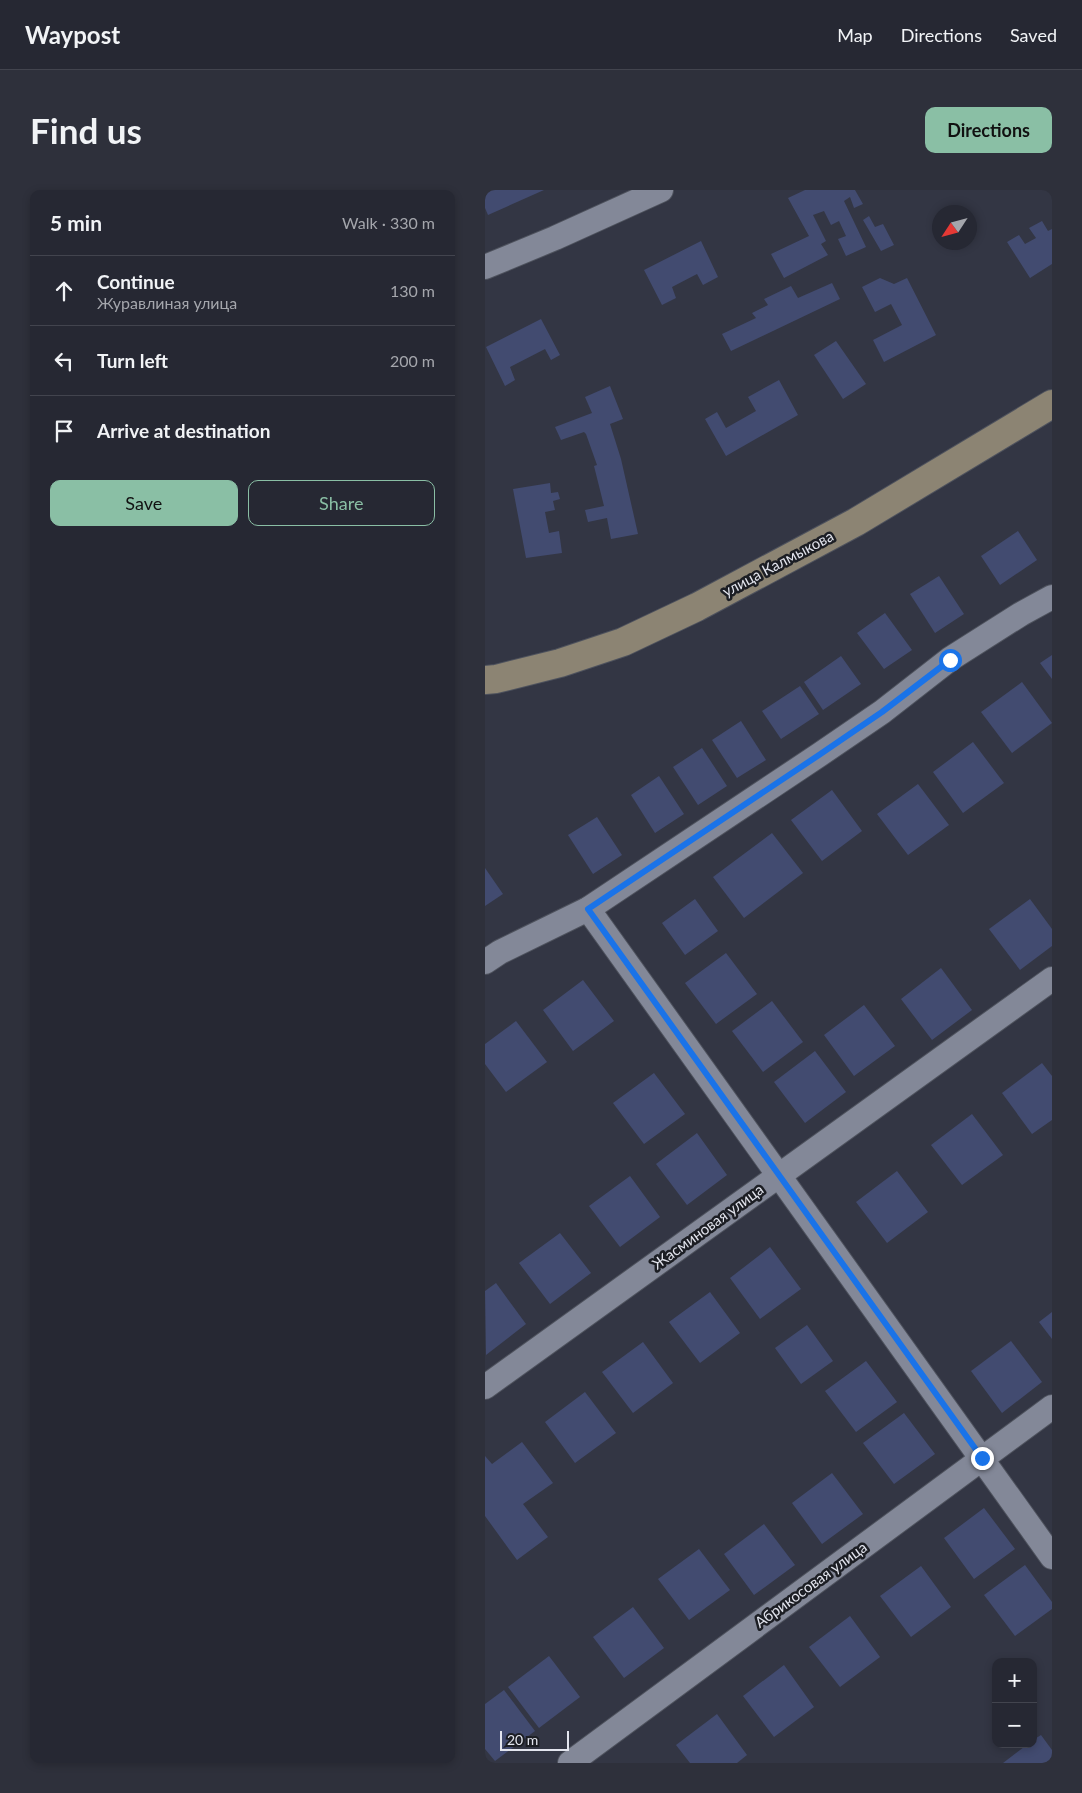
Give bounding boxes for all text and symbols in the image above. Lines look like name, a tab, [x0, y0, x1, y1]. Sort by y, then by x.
text: Waypost	[25, 20, 120, 49]
text: Map	[837, 24, 873, 46]
text: Directions	[901, 24, 982, 46]
text: Saved	[1010, 24, 1057, 46]
button: Directions	[925, 107, 1052, 153]
text: Find us	[30, 109, 142, 151]
north arrow	[932, 205, 977, 250]
text: 5 min	[50, 210, 102, 235]
text: Walk · 330 m	[342, 213, 435, 232]
text: Continue	[97, 270, 175, 293]
icon: ahead	[50, 277, 78, 305]
text: 130 m	[390, 281, 435, 300]
text: Журавлиная улица	[97, 293, 237, 312]
icon: left	[50, 347, 78, 375]
text: Turn left	[97, 349, 168, 372]
text: 200 m	[390, 351, 435, 370]
icon: arrive	[50, 417, 78, 445]
text: Arrive at destination	[97, 419, 270, 442]
button: Save	[50, 480, 238, 526]
button: Share	[248, 480, 435, 526]
street label: улица Калмыкова	[719, 526, 836, 600]
route start	[939, 649, 962, 672]
street label: Жасминовая улица	[648, 1180, 767, 1273]
route end	[971, 1447, 994, 1470]
street label: Абрикосовая улица	[751, 1537, 870, 1631]
map controls	[992, 1658, 1037, 1748]
button: +	[992, 1658, 1037, 1703]
button: −	[992, 1703, 1037, 1748]
scale bar	[500, 1728, 569, 1751]
text: 20 m	[507, 1731, 538, 1748]

